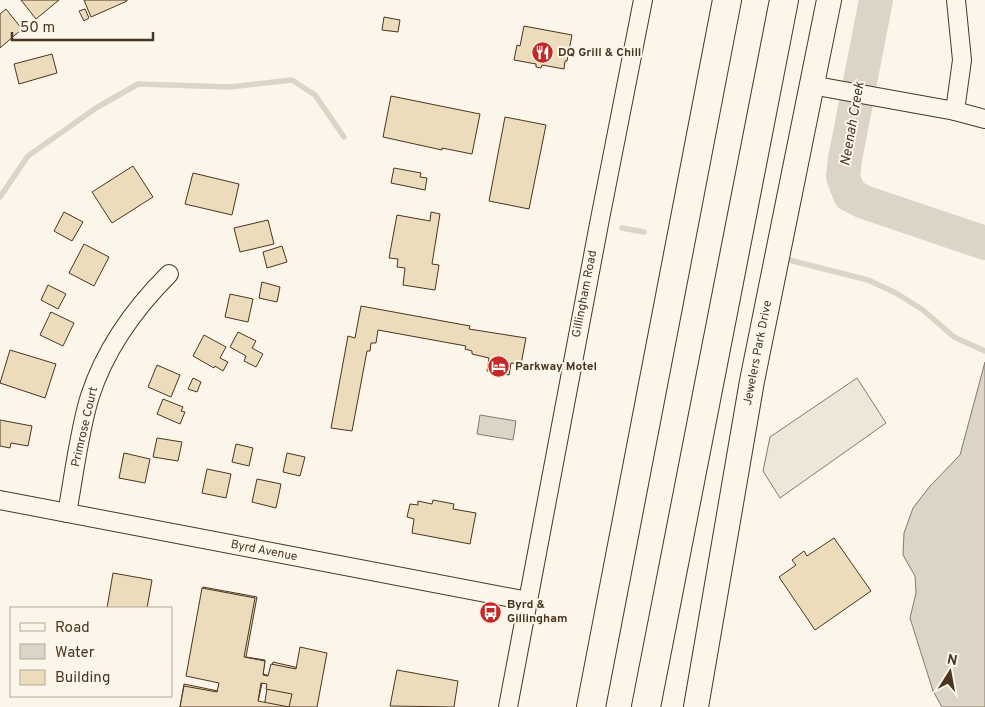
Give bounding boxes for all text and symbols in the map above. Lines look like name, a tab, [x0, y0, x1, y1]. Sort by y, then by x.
scale bar	[12, 10, 154, 42]
text: 50 m	[20, 19, 55, 38]
restaurant icon: DQ Grill & Chill	[530, 41, 554, 65]
place label: DQ Grill & Chill	[558, 45, 641, 61]
water label: Neenah Creek	[837, 80, 869, 167]
street label: Gillingham Road	[569, 249, 601, 339]
street label: Jewelers Park Drive	[740, 299, 776, 407]
hotel icon: Parkway Motel	[487, 355, 511, 379]
place label: Parkway Motel	[515, 359, 597, 375]
street label: Primrose Court	[68, 385, 102, 469]
street label: Byrd Avenue	[229, 537, 299, 565]
place label: Byrd & Gillingham	[507, 597, 567, 627]
bus stop icon: Byrd & Gillingham	[479, 600, 503, 624]
legend	[10, 607, 172, 697]
text: Road	[55, 619, 90, 638]
text: Water	[55, 644, 95, 663]
north arrow	[925, 647, 975, 697]
text: N	[946, 651, 959, 670]
text: Building	[55, 669, 110, 688]

